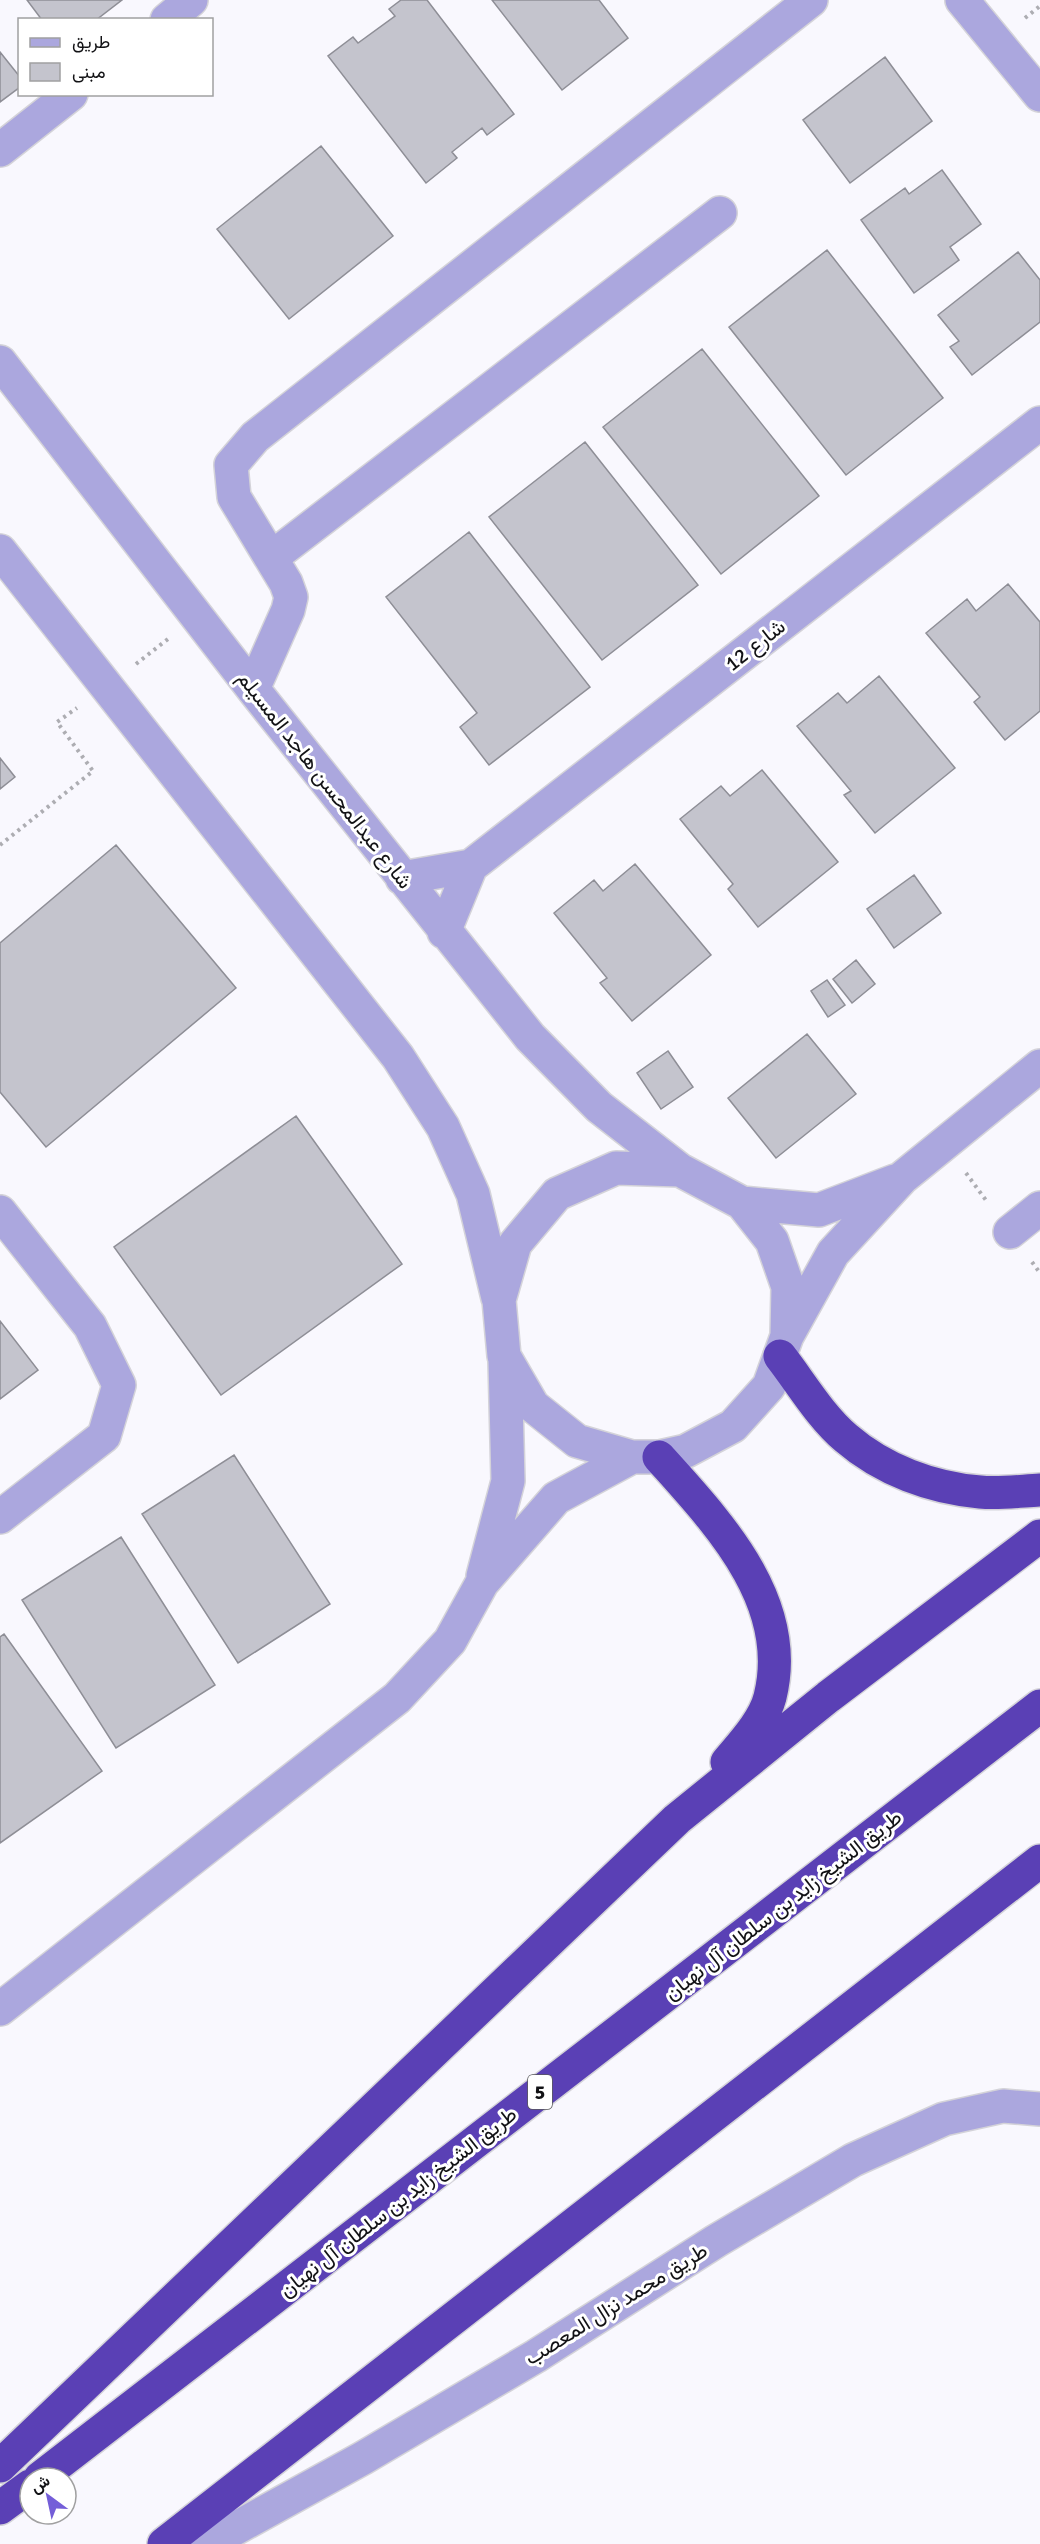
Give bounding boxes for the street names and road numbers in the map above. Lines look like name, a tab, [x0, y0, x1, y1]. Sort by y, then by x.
street label: شارع 12	[720, 613, 791, 677]
street label: شارع عبدالمحسن هاجد المسيلم	[231, 666, 418, 895]
street label: طريق الشيخ زايد بن سلطان آل نهيان	[659, 1804, 908, 2007]
road number: 5	[528, 2075, 552, 2109]
street label: طريق الشيخ زايد بن سلطان آل نهيان	[274, 2101, 523, 2304]
street label: طريق محمد نزال المعصب	[520, 2237, 712, 2371]

